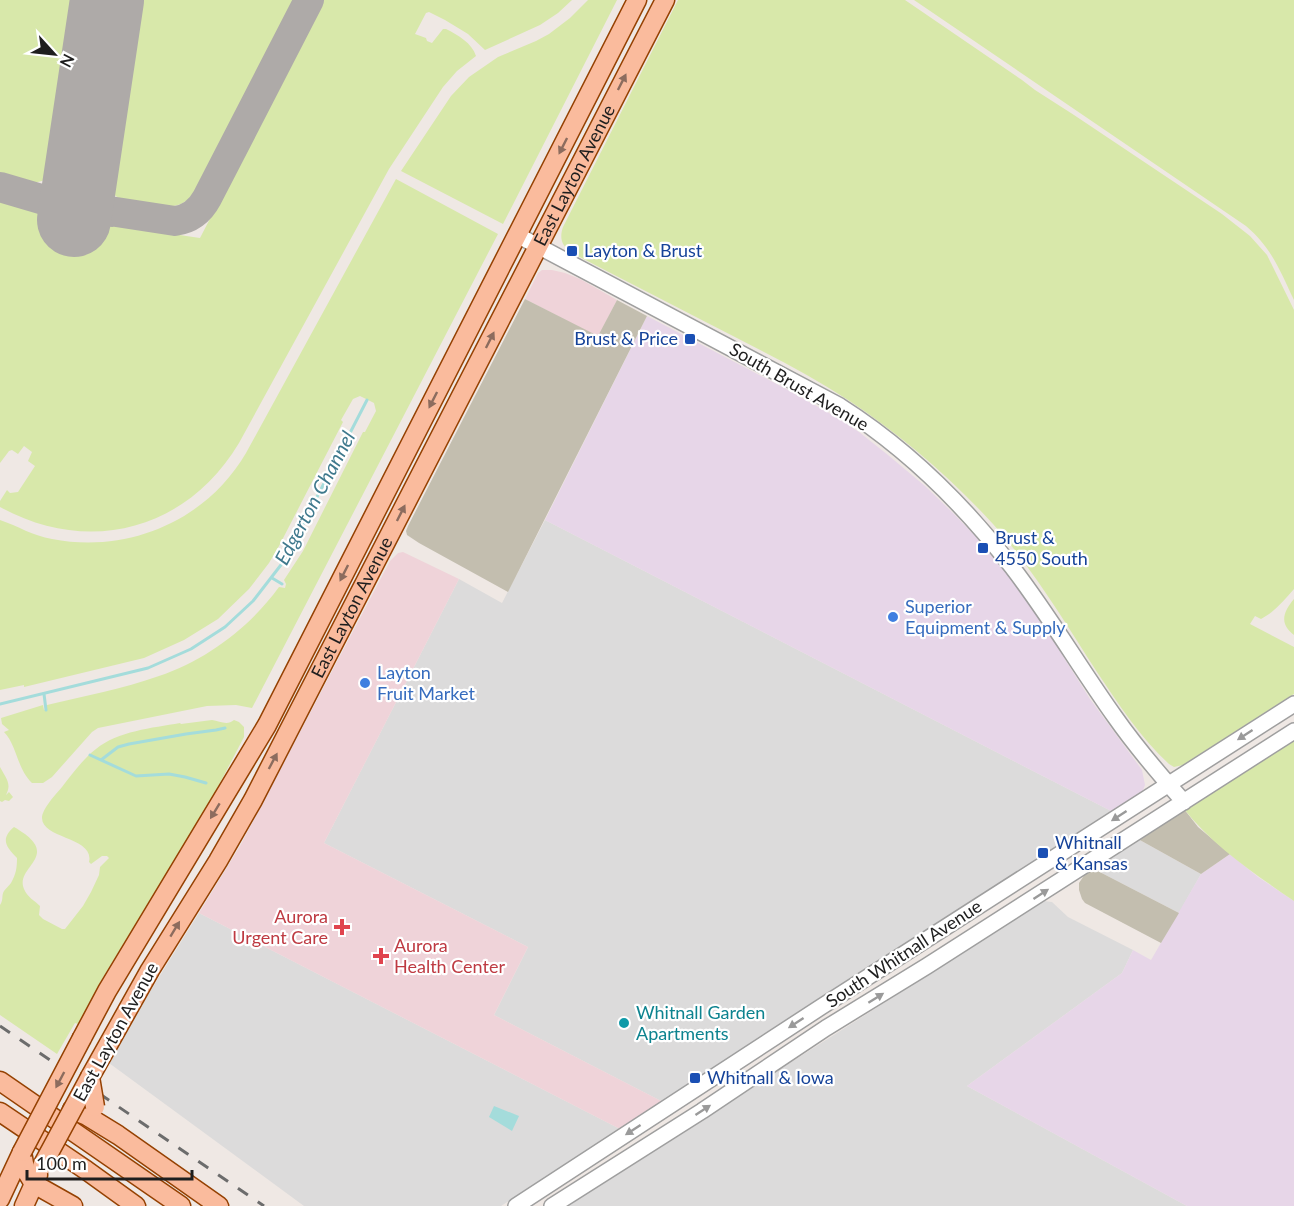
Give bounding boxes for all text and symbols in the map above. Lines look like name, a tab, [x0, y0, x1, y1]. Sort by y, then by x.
north arrow	[24, 24, 84, 84]
text: N	[57, 51, 79, 71]
one-way arrow	[618, 74, 627, 91]
street label: East Layton Avenue	[528, 101, 619, 249]
one-way arrow	[558, 137, 568, 154]
place label: Layton & Brust	[584, 239, 703, 261]
marker: Layton & Brust	[565, 244, 579, 258]
place label: Brust & Price	[574, 327, 678, 349]
one-way arrow	[486, 331, 495, 348]
marker: Brust & Price	[683, 332, 697, 346]
street label: South Brust Avenue	[726, 337, 873, 435]
one-way arrow	[428, 391, 438, 408]
water label: Edgerton Channel	[269, 426, 360, 568]
one-way arrow	[397, 505, 406, 522]
place label: Brust & 4550 South	[995, 526, 1088, 569]
street label: East Layton Avenue	[306, 533, 397, 681]
marker: Brust & 4550 South	[976, 541, 990, 555]
one-way arrow	[340, 565, 349, 582]
place label: Superior Equipment & Supply	[905, 595, 1066, 638]
marker: Superior Equipment & Supply	[886, 610, 900, 624]
place label: Layton Fruit Market	[377, 661, 475, 704]
marker: Layton Fruit Market	[358, 676, 372, 690]
one-way arrow	[1237, 730, 1253, 741]
one-way arrow	[268, 752, 278, 770]
one-way arrow	[210, 803, 221, 819]
one-way arrow	[1111, 811, 1128, 822]
place label: Whitnall & Kansas	[1055, 831, 1128, 874]
marker: Whitnall & Kansas	[1036, 846, 1050, 860]
one-way arrow	[1033, 888, 1049, 899]
street label: South Whitnall Avenue	[821, 895, 985, 1012]
place label: Aurora Urgent Care	[232, 905, 328, 948]
marker: Aurora Urgent Care	[333, 918, 351, 936]
one-way arrow	[169, 921, 180, 937]
place label: Aurora Health Center	[394, 934, 505, 977]
marker: Aurora Health Center	[372, 947, 390, 965]
street label: East Layton Avenue	[68, 958, 162, 1105]
one-way arrow	[868, 992, 884, 1003]
place label: Whitnall Garden Apartments	[636, 1001, 765, 1044]
marker: Whitnall Garden Apartments	[617, 1016, 631, 1030]
one-way arrow	[788, 1018, 804, 1029]
place label: Whitnall & Iowa	[707, 1066, 834, 1088]
one-way arrow	[55, 1071, 65, 1088]
marker: Whitnall & Iowa	[688, 1071, 702, 1085]
one-way arrow	[695, 1104, 711, 1116]
one-way arrow	[625, 1124, 641, 1136]
scale bar	[27, 1143, 192, 1181]
text: 100 m	[36, 1152, 87, 1174]

